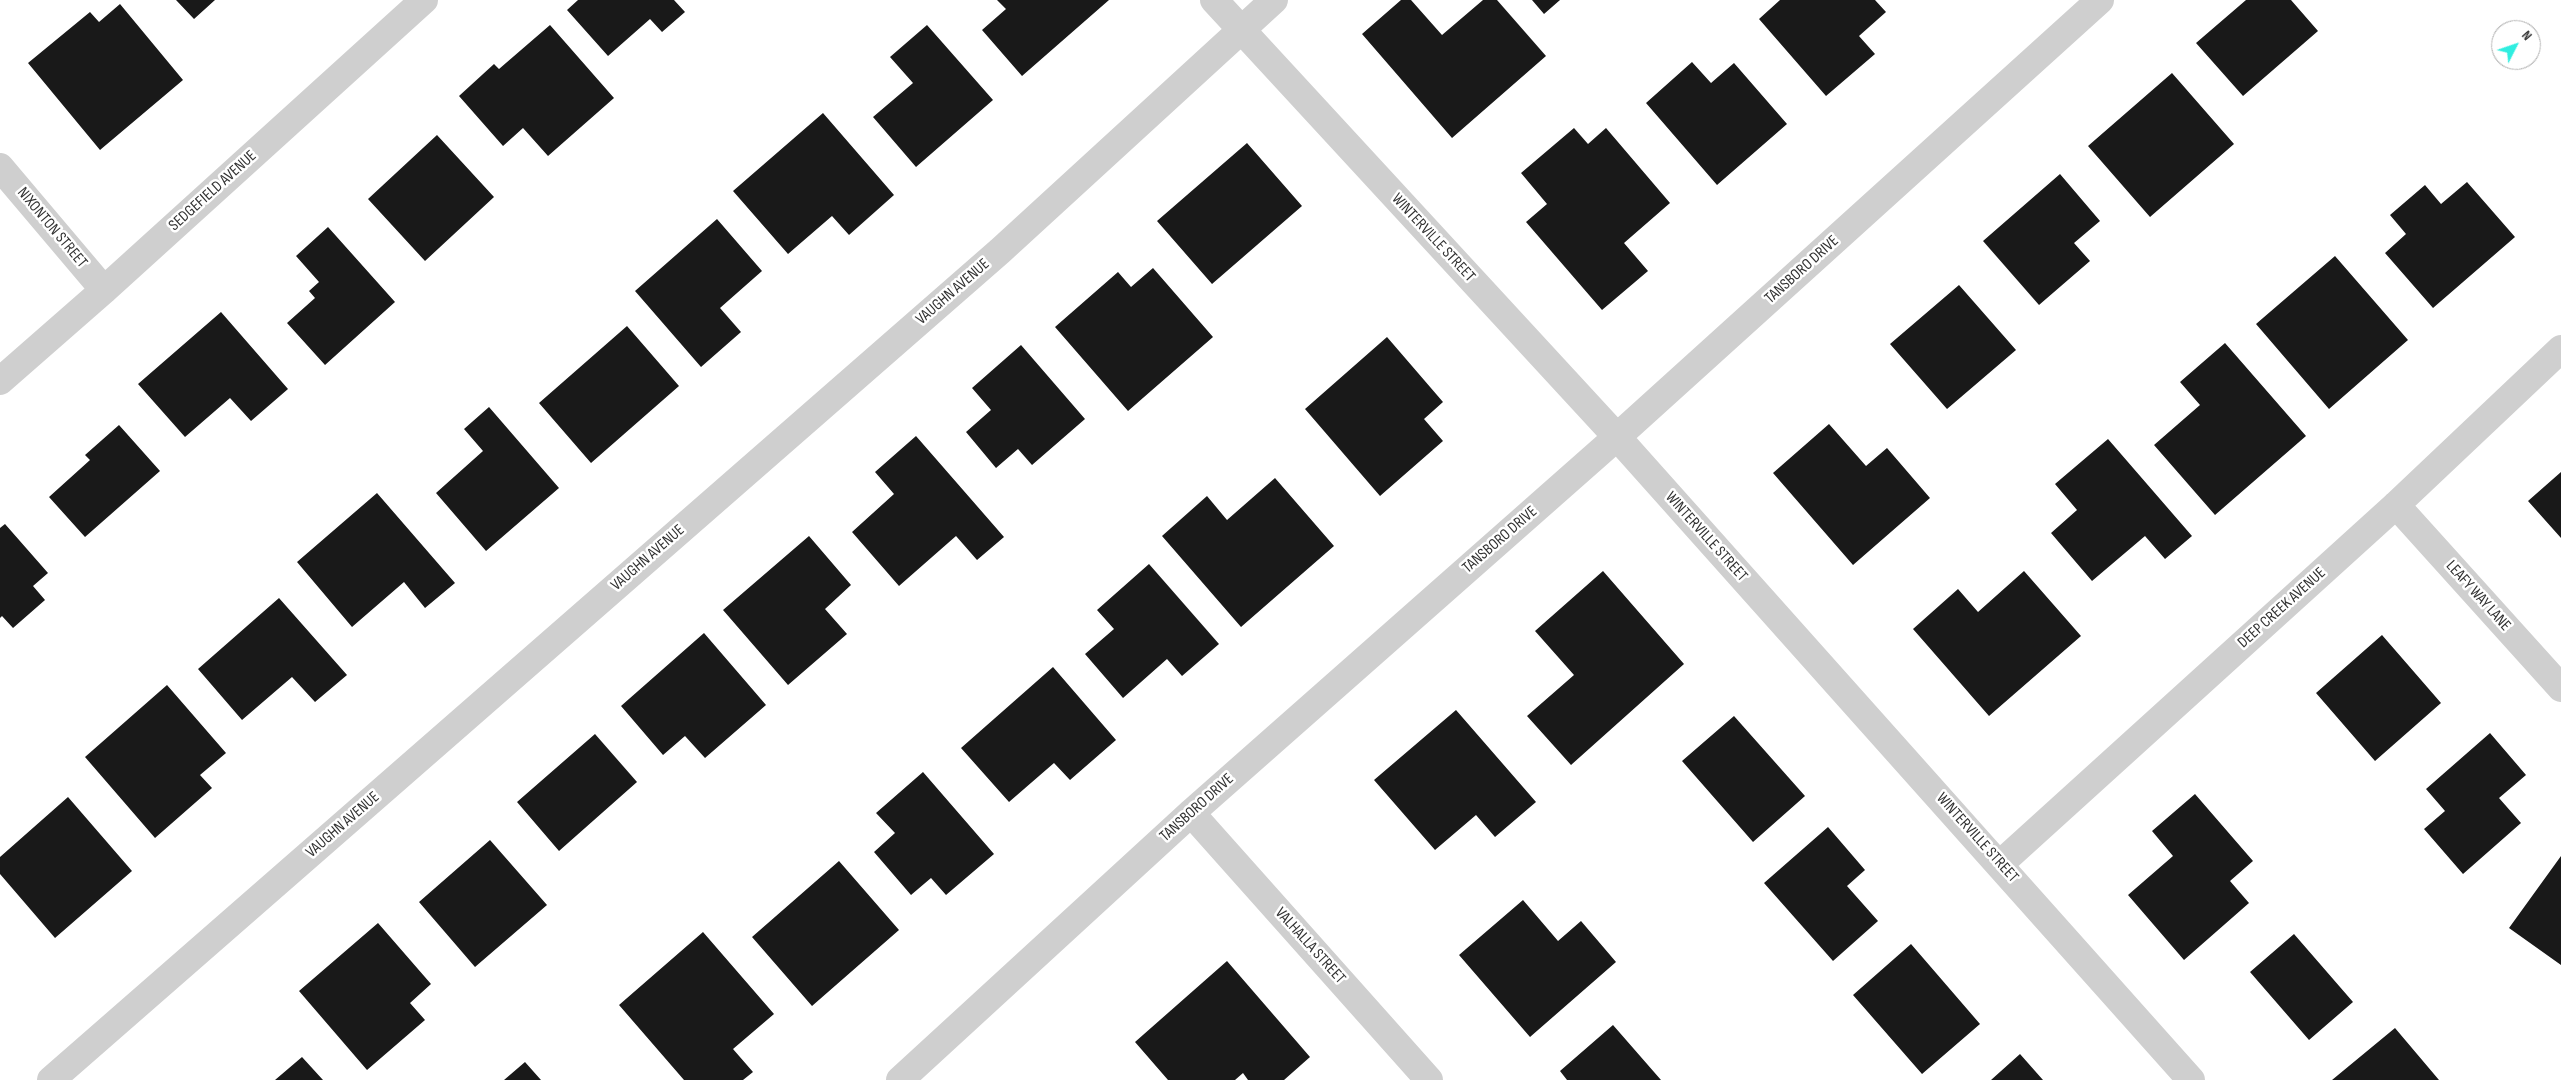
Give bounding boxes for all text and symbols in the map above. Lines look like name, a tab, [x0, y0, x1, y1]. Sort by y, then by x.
north arrow	[2491, 20, 2541, 70]
text: N	[2518, 27, 2536, 44]
street label: SEDGEFIELD AVENUE	[165, 147, 261, 235]
street label: NIXONTON STREET	[13, 184, 91, 272]
street label: WINTERVILLE STREET	[1387, 190, 1479, 286]
street label: TANSBORO DRIVE	[1761, 232, 1843, 308]
street label: VAUGHN AVENUE	[912, 255, 994, 329]
street label: WINTERVILLE STREET	[1661, 488, 1751, 586]
street label: TANSBORO DRIVE	[1459, 502, 1541, 578]
street label: VAUGHN AVENUE	[607, 521, 689, 595]
street label: LEAFY WAY LANE	[2441, 557, 2515, 635]
street label: DEEP CREEK AVENUE	[2234, 564, 2330, 652]
street label: TANSBORO DRIVE	[1156, 770, 1238, 846]
street label: VAUGHN AVENUE	[302, 788, 384, 862]
street label: WINTERVILLE STREET	[1932, 789, 2022, 887]
street label: VALHALLA STREET	[1271, 904, 1349, 988]

